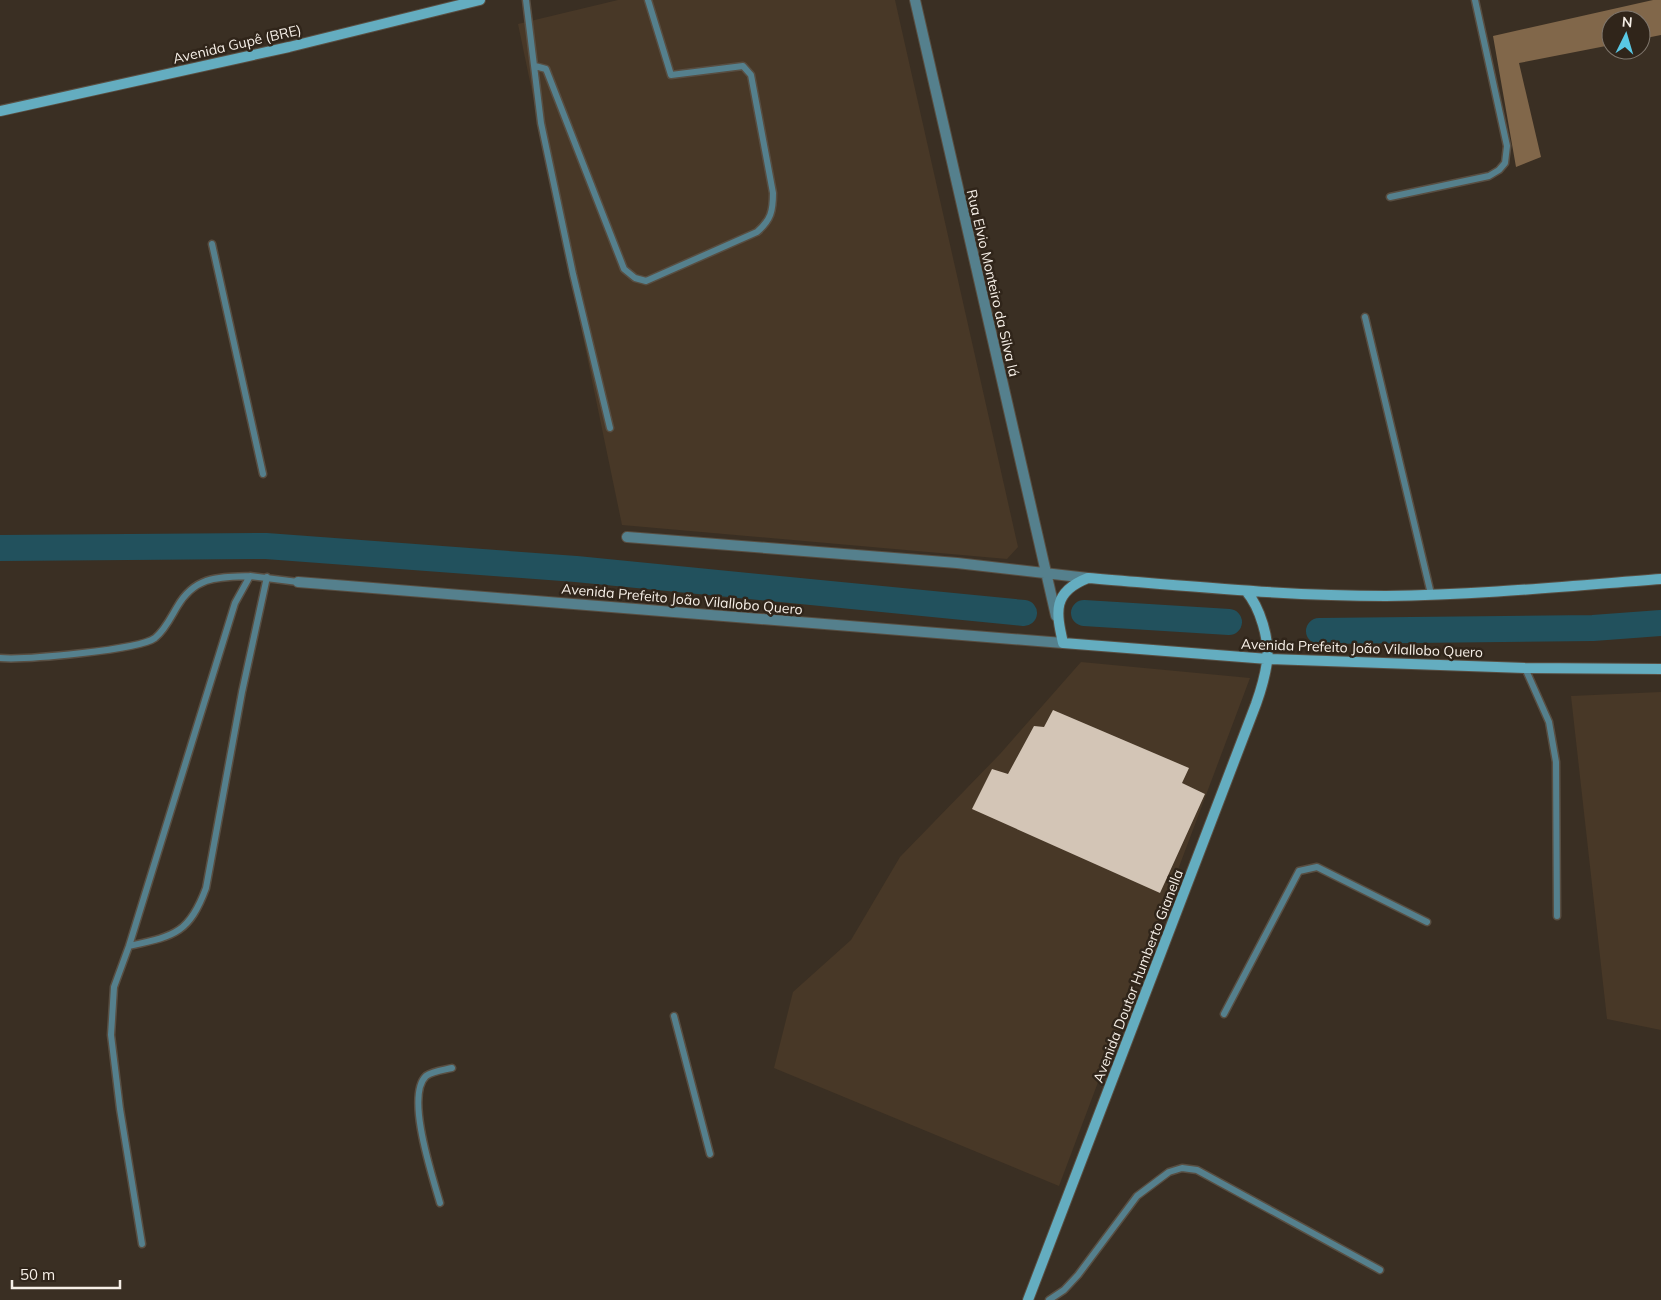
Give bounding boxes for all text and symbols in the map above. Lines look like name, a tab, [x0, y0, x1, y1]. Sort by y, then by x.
north arrow	[1601, 10, 1651, 60]
text: N	[1621, 13, 1633, 31]
street label: Avenida Gupê (BRE)	[171, 20, 303, 68]
street label: Rua Elvio Monteiro da Silva Iá	[963, 188, 1023, 378]
street label: Avenida Prefeito João Vilallobo Quero	[561, 579, 803, 619]
street label: Avenida Prefeito João Vilallobo Quero	[1241, 635, 1483, 661]
street label: Avenida Doutor Humberto Gianella	[1089, 867, 1187, 1085]
scale bar	[12, 1258, 120, 1290]
text: 50 m	[20, 1265, 55, 1284]

